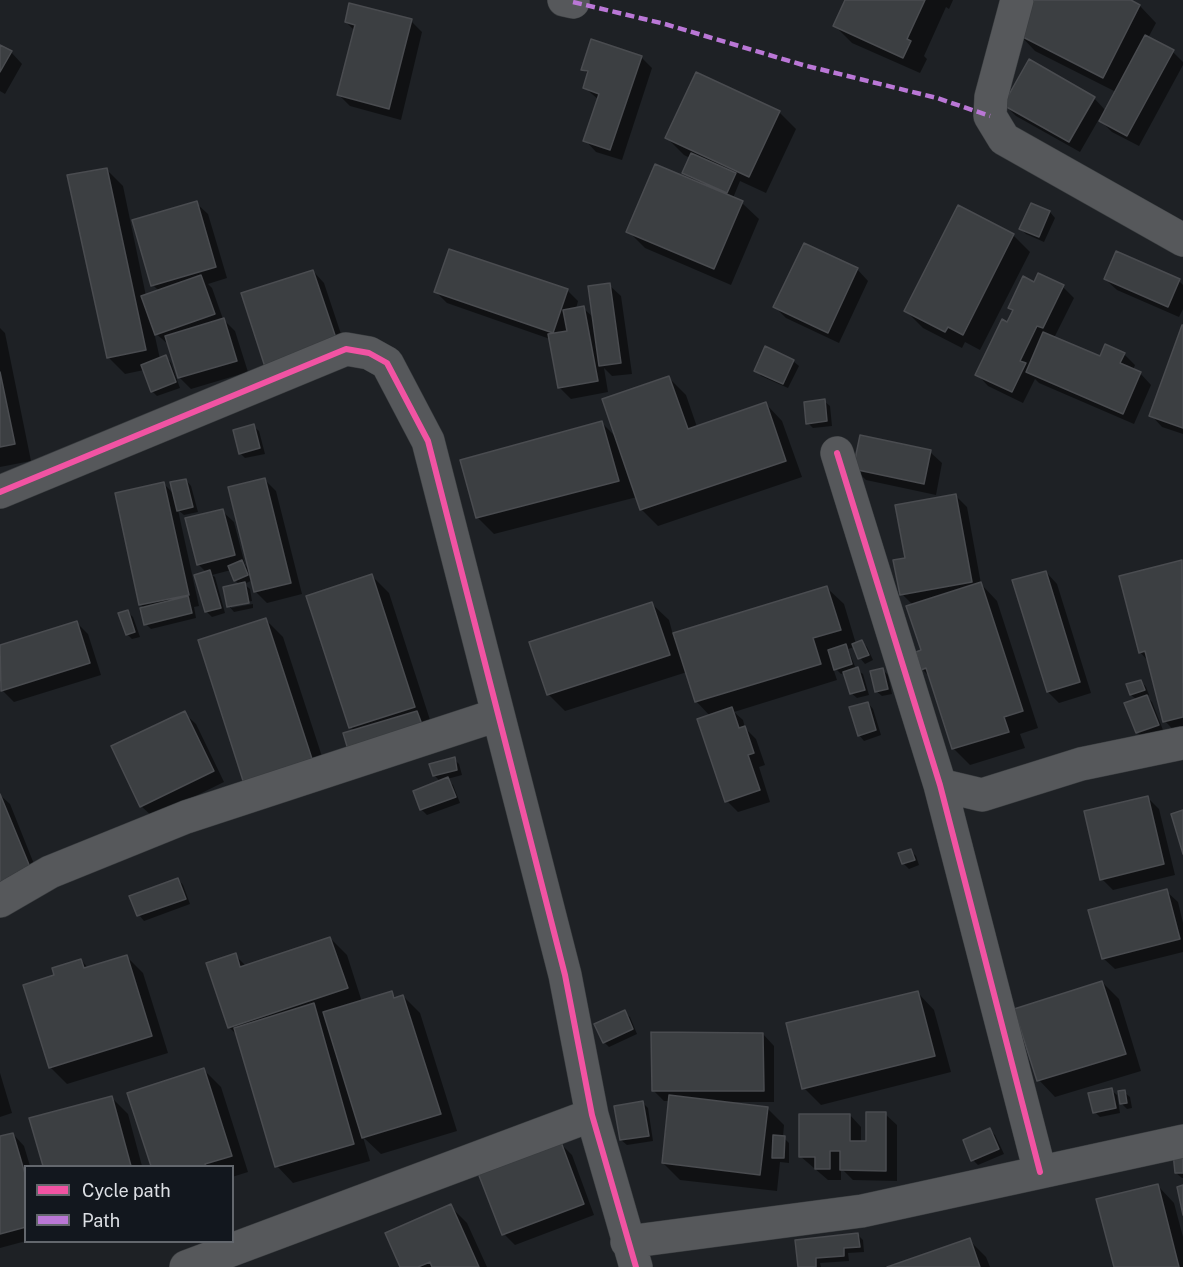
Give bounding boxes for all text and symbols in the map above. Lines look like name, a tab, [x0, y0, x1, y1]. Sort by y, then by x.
legend	[24, 1165, 234, 1243]
text: Cycle path	[82, 1180, 171, 1201]
text: Path	[82, 1210, 120, 1231]

